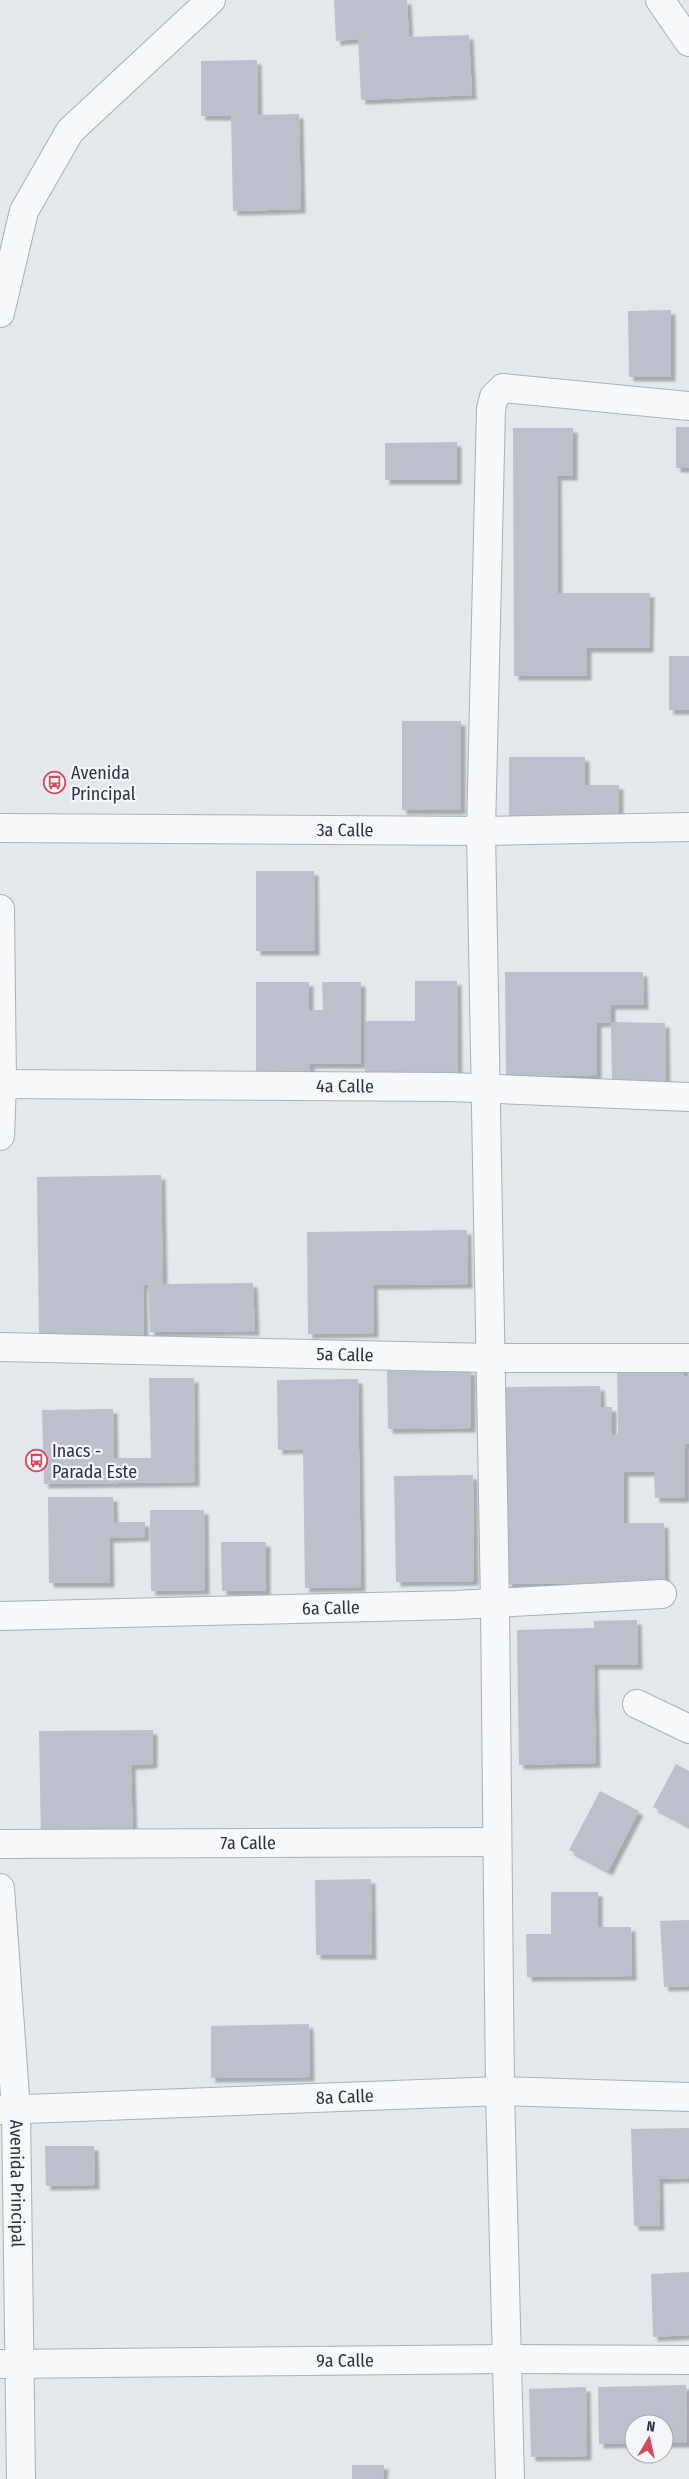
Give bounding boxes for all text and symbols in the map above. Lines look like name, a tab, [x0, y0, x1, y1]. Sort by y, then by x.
place label: Avenida Principal	[71, 762, 136, 805]
bus stop icon: Avenida Principal	[43, 771, 67, 795]
street label: 3a Calle	[316, 819, 374, 841]
street label: 4a Calle	[316, 1075, 374, 1097]
street label: 5a Calle	[316, 1343, 374, 1366]
place label: Inacs - Parada Este	[52, 1440, 137, 1483]
bus stop icon: Inacs - Parada Este	[24, 1449, 48, 1473]
street label: 6a Calle	[302, 1596, 360, 1620]
street label: 7a Calle	[220, 1832, 276, 1854]
street label: 8a Calle	[315, 2085, 374, 2109]
street label: Avenida Principal	[5, 2119, 29, 2248]
street label: 9a Calle	[316, 2349, 374, 2372]
north arrow	[624, 2414, 674, 2464]
text: N	[645, 2418, 656, 2436]

